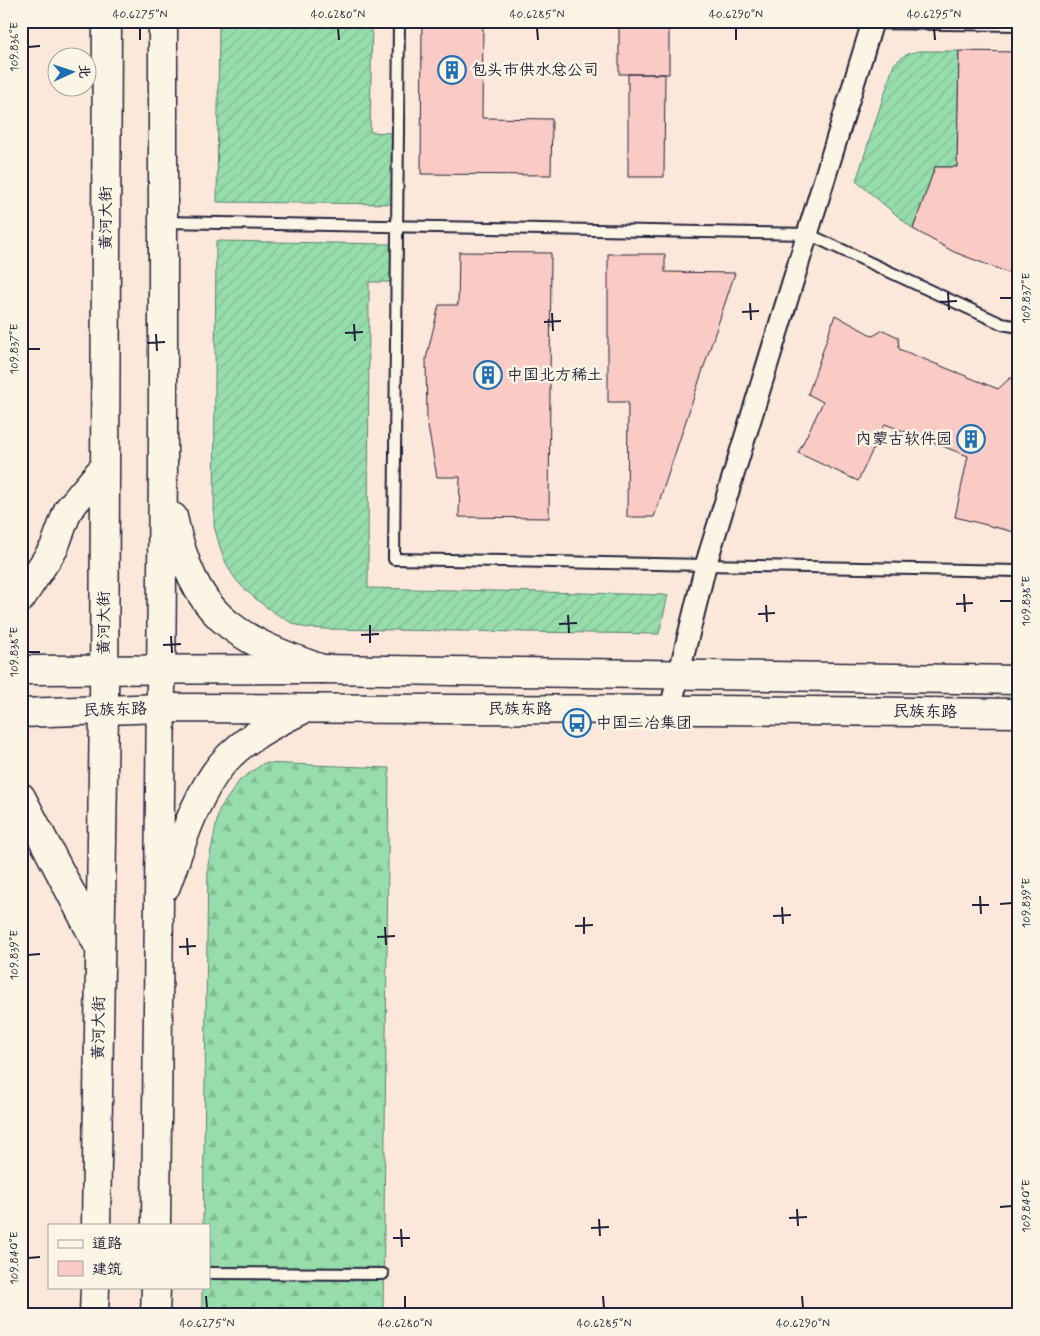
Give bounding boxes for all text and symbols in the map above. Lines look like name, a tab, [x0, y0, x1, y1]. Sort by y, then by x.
text: 40.6275°N	[112, 7, 168, 23]
text: 40.6280°N	[311, 7, 365, 23]
text: 40.6285°N	[510, 7, 564, 23]
text: 40.6290°N	[709, 7, 763, 23]
text: 40.6295°N	[907, 7, 961, 23]
text: 109.836°E	[7, 22, 23, 72]
north arrow	[48, 48, 98, 98]
building icon: 包头市供水总公司	[437, 55, 467, 85]
place label: 包头市供水总公司	[471, 60, 599, 81]
text: 北	[75, 64, 93, 79]
street label: 黄河大街	[96, 186, 117, 250]
text: 109.837°E	[1019, 273, 1035, 323]
text: 109.837°E	[7, 324, 23, 374]
building icon: 中国北方稀土	[473, 360, 503, 390]
place label: 中国北方稀土	[507, 365, 603, 386]
building icon: 内蒙古软件园	[956, 424, 986, 454]
place label: 内蒙古软件园	[856, 429, 952, 450]
text: 109.838°E	[1019, 576, 1035, 626]
street label: 黄河大街	[94, 591, 115, 655]
text: 109.838°E	[7, 627, 23, 677]
street label: 民族东路	[83, 698, 147, 722]
street label: 民族东路	[488, 699, 552, 720]
street label: 民族东路	[893, 701, 957, 723]
bus stop icon: 中国二冶集团	[562, 708, 592, 738]
place label: 中国二冶集团	[596, 713, 692, 734]
text: 109.839°E	[1019, 878, 1035, 928]
text: 109.839°E	[7, 930, 23, 980]
street label: 黄河大街	[88, 996, 110, 1060]
text: 109.840°E	[1019, 1179, 1035, 1233]
legend	[48, 1224, 210, 1288]
text: 109.840°E	[7, 1231, 23, 1285]
text: 道路	[92, 1234, 122, 1254]
text: 建筑	[92, 1260, 122, 1280]
text: 40.6275°N	[179, 1316, 235, 1332]
text: 40.6280°N	[378, 1316, 432, 1332]
text: 40.6285°N	[577, 1316, 631, 1332]
text: 40.6290°N	[776, 1316, 830, 1332]

